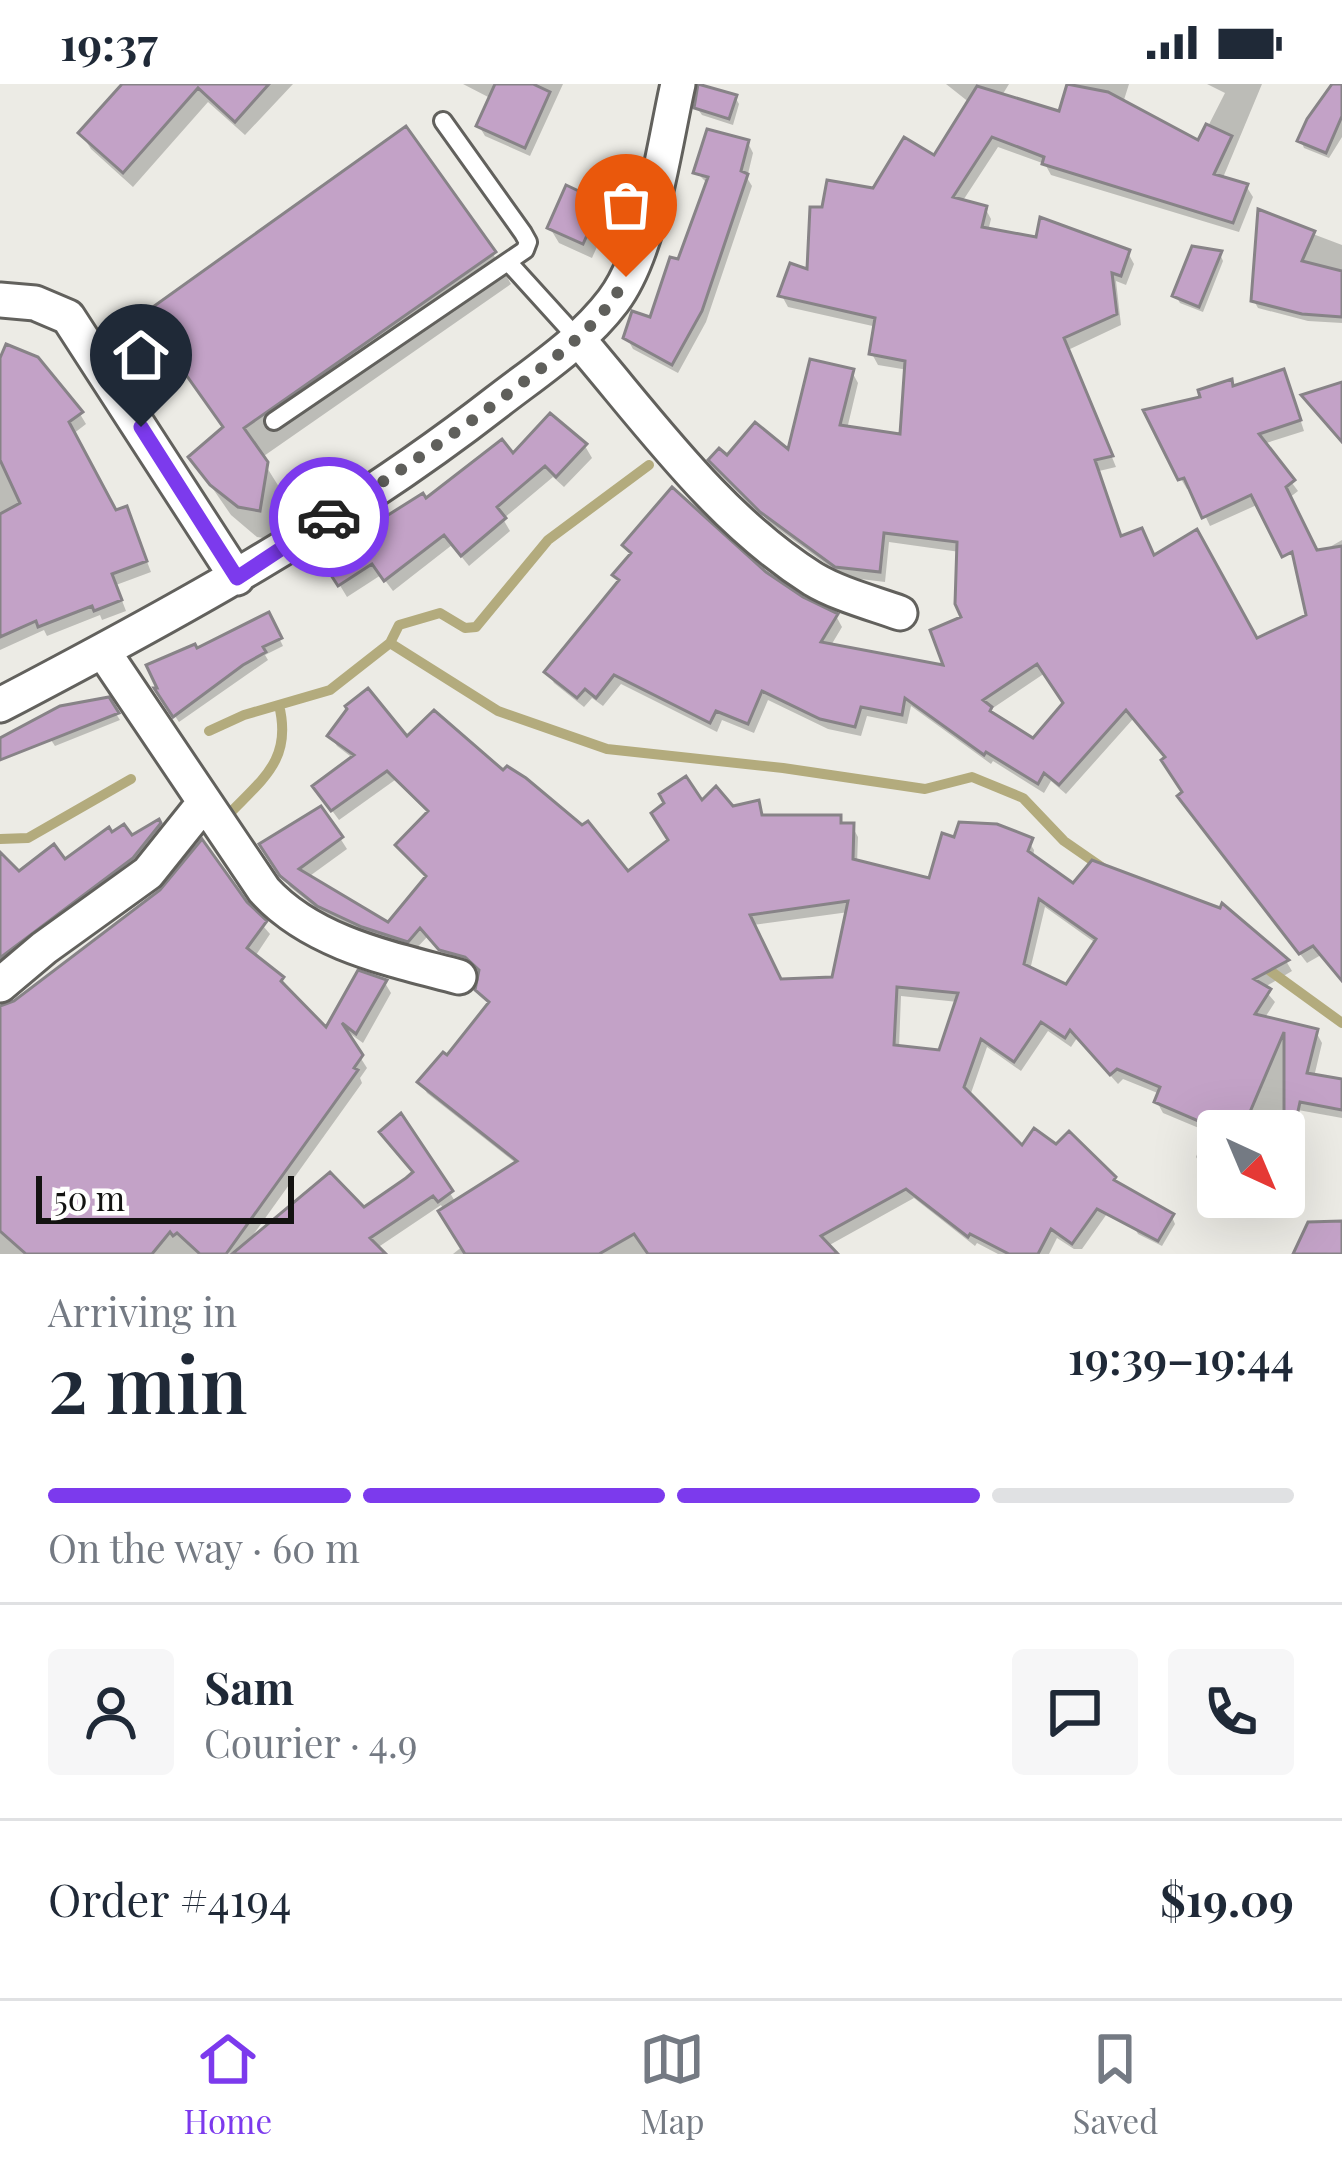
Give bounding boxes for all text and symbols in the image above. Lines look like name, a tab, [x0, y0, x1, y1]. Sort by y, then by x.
text: 19:37	[60, 12, 158, 72]
pin	[575, 154, 677, 277]
icon: bag	[593, 172, 659, 238]
pin	[90, 304, 192, 427]
icon: home	[108, 322, 174, 388]
courier	[269, 457, 389, 577]
icon: car	[296, 484, 362, 550]
north arrow	[1197, 1110, 1305, 1218]
map controls	[1197, 1110, 1305, 1218]
scale bar	[36, 1170, 294, 1223]
text: 50 m	[54, 1175, 125, 1219]
text: Arriving in	[48, 1285, 237, 1337]
text: 19:39–19:44	[1068, 1326, 1294, 1386]
text: 2 min	[48, 1330, 247, 1434]
text: On the way · 60 m	[48, 1521, 360, 1573]
button: person	[48, 1649, 174, 1775]
button: chat	[1012, 1649, 1138, 1775]
button: phone	[1168, 1649, 1294, 1775]
text: Sam	[204, 1656, 294, 1716]
text: Courier · 4.9	[204, 1716, 418, 1768]
text: Order #4194	[48, 1868, 291, 1928]
text: $19.09	[1160, 1868, 1294, 1928]
tab: Home	[184, 2026, 272, 2142]
tab: Map	[639, 2026, 705, 2142]
tab: Saved	[1073, 2026, 1158, 2142]

